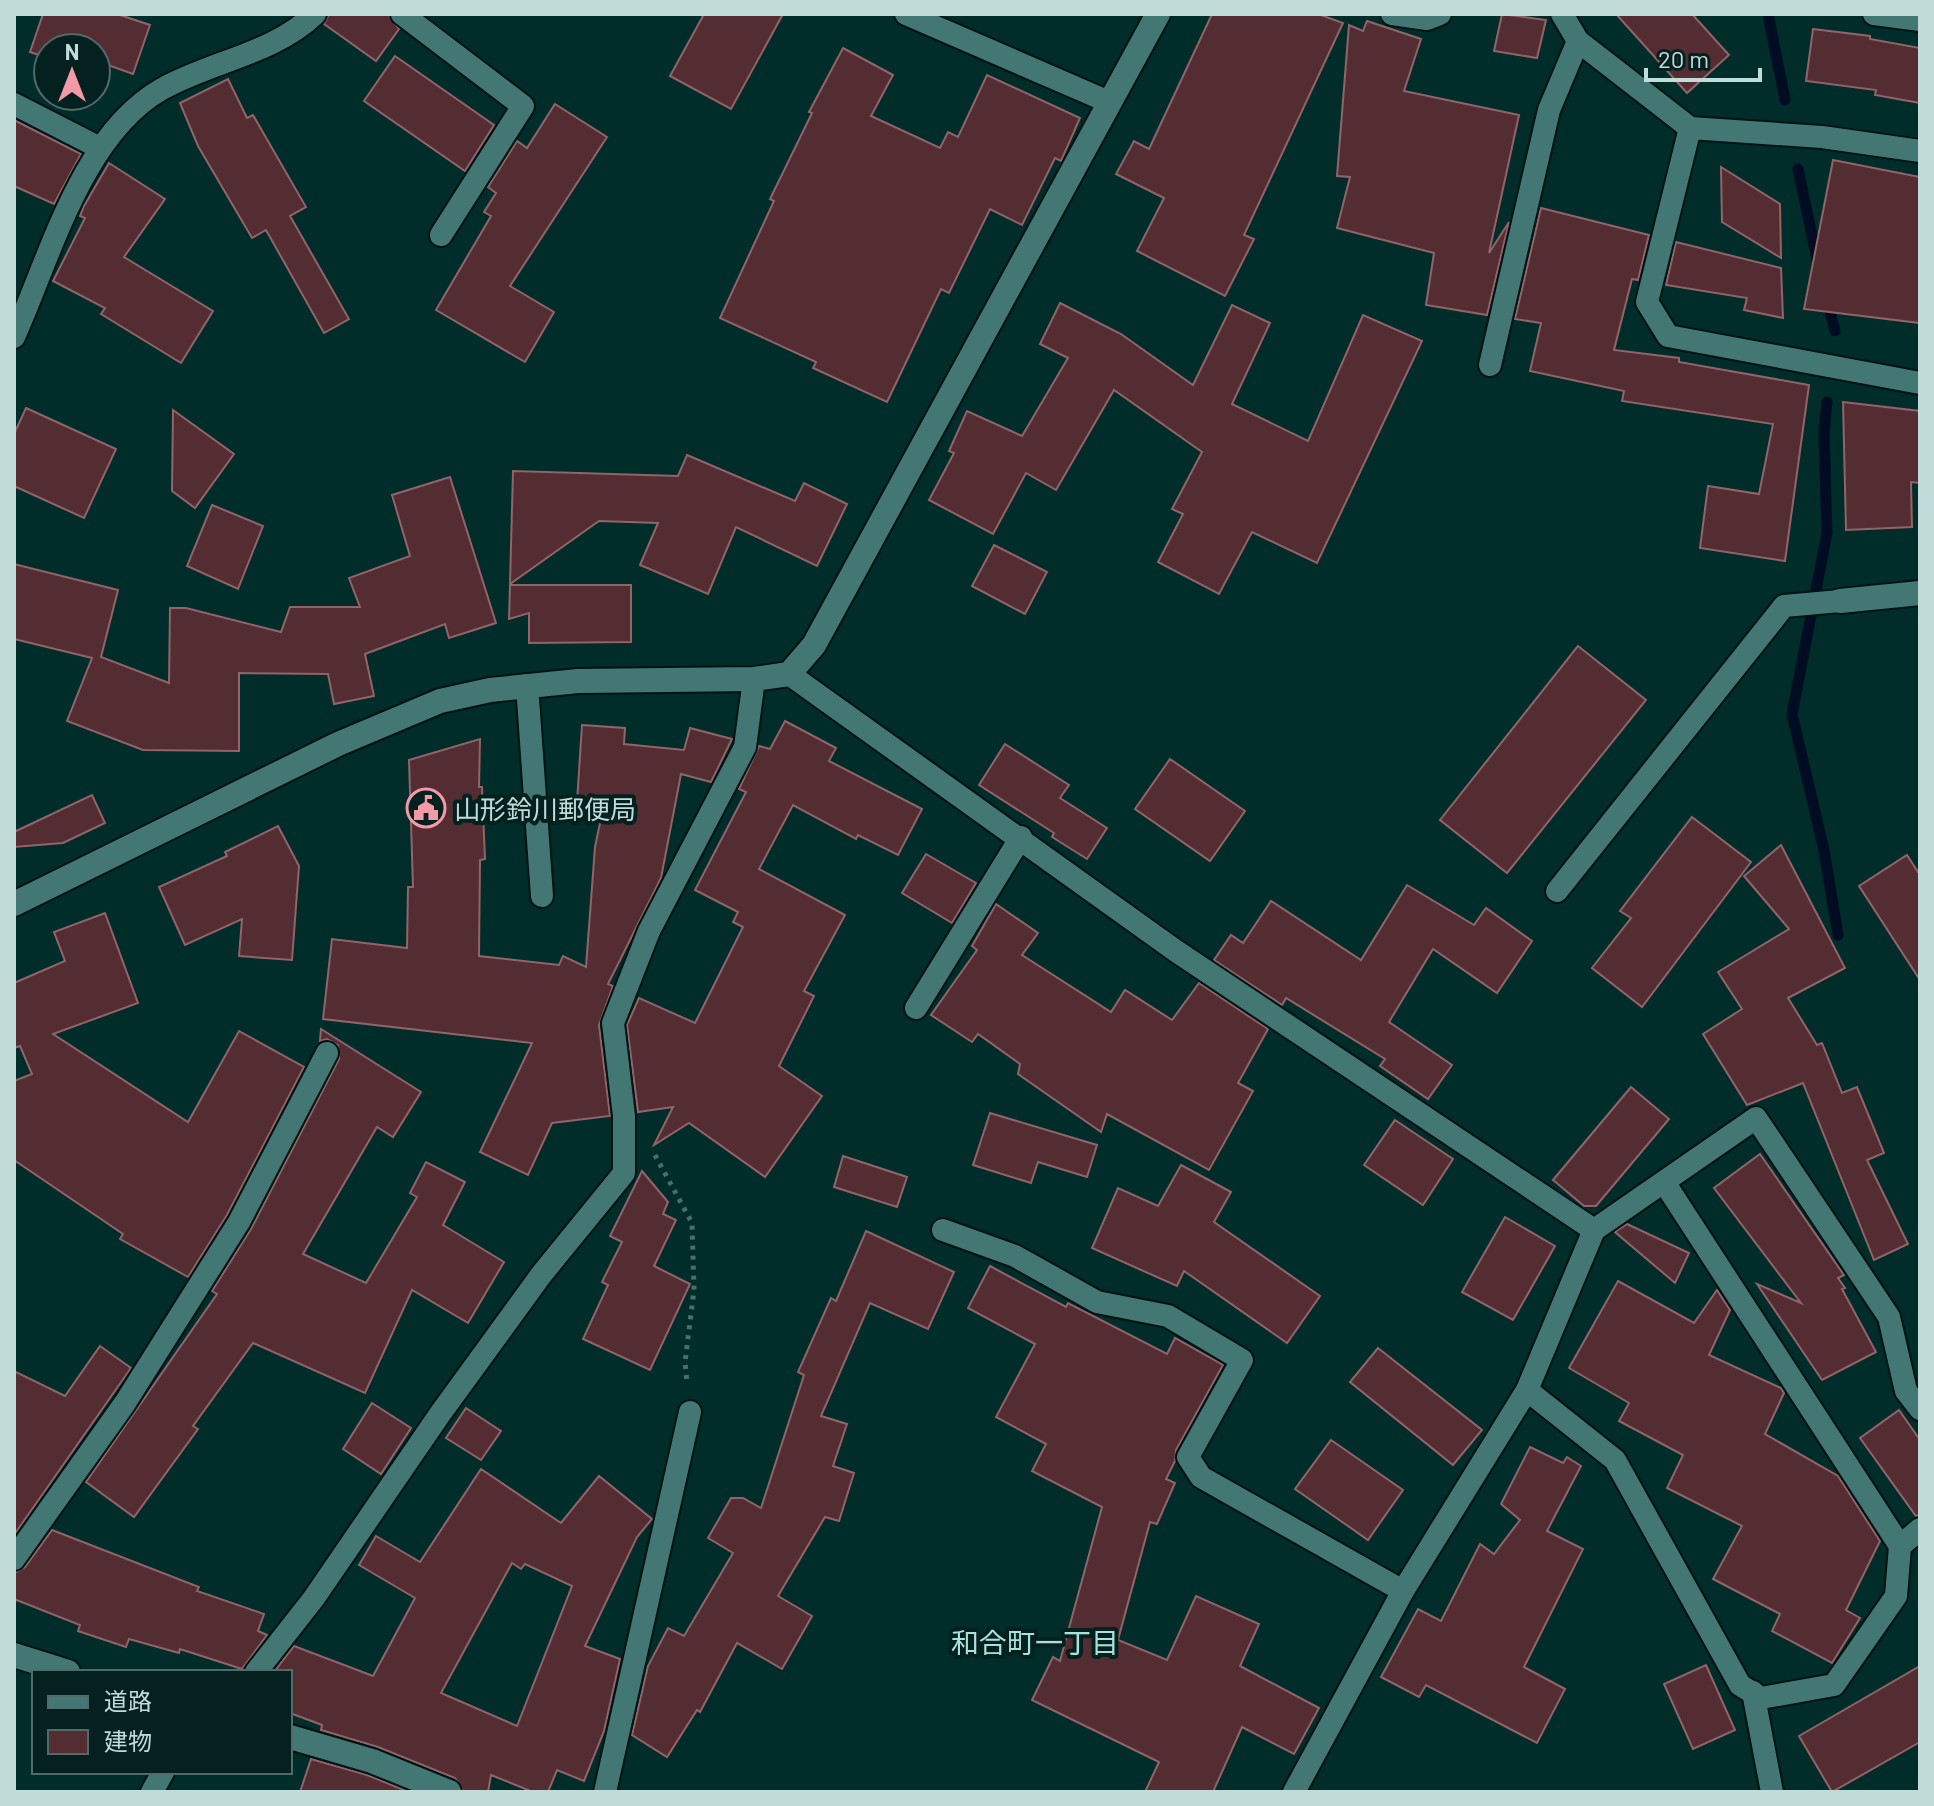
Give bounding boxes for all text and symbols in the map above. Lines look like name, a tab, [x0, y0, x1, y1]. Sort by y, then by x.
north arrow	[32, 32, 112, 112]
scale bar	[1646, 32, 1760, 82]
text: N	[65, 38, 79, 64]
text: 20 m	[1658, 44, 1709, 73]
public building icon: 山形鈴川郵便局	[405, 787, 447, 829]
place label: 山形鈴川郵便局	[454, 793, 636, 824]
district label: 和合町一丁目	[951, 1625, 1119, 1659]
legend	[32, 1670, 292, 1774]
text: 道路	[104, 1686, 152, 1715]
text: 建物	[104, 1726, 152, 1755]

